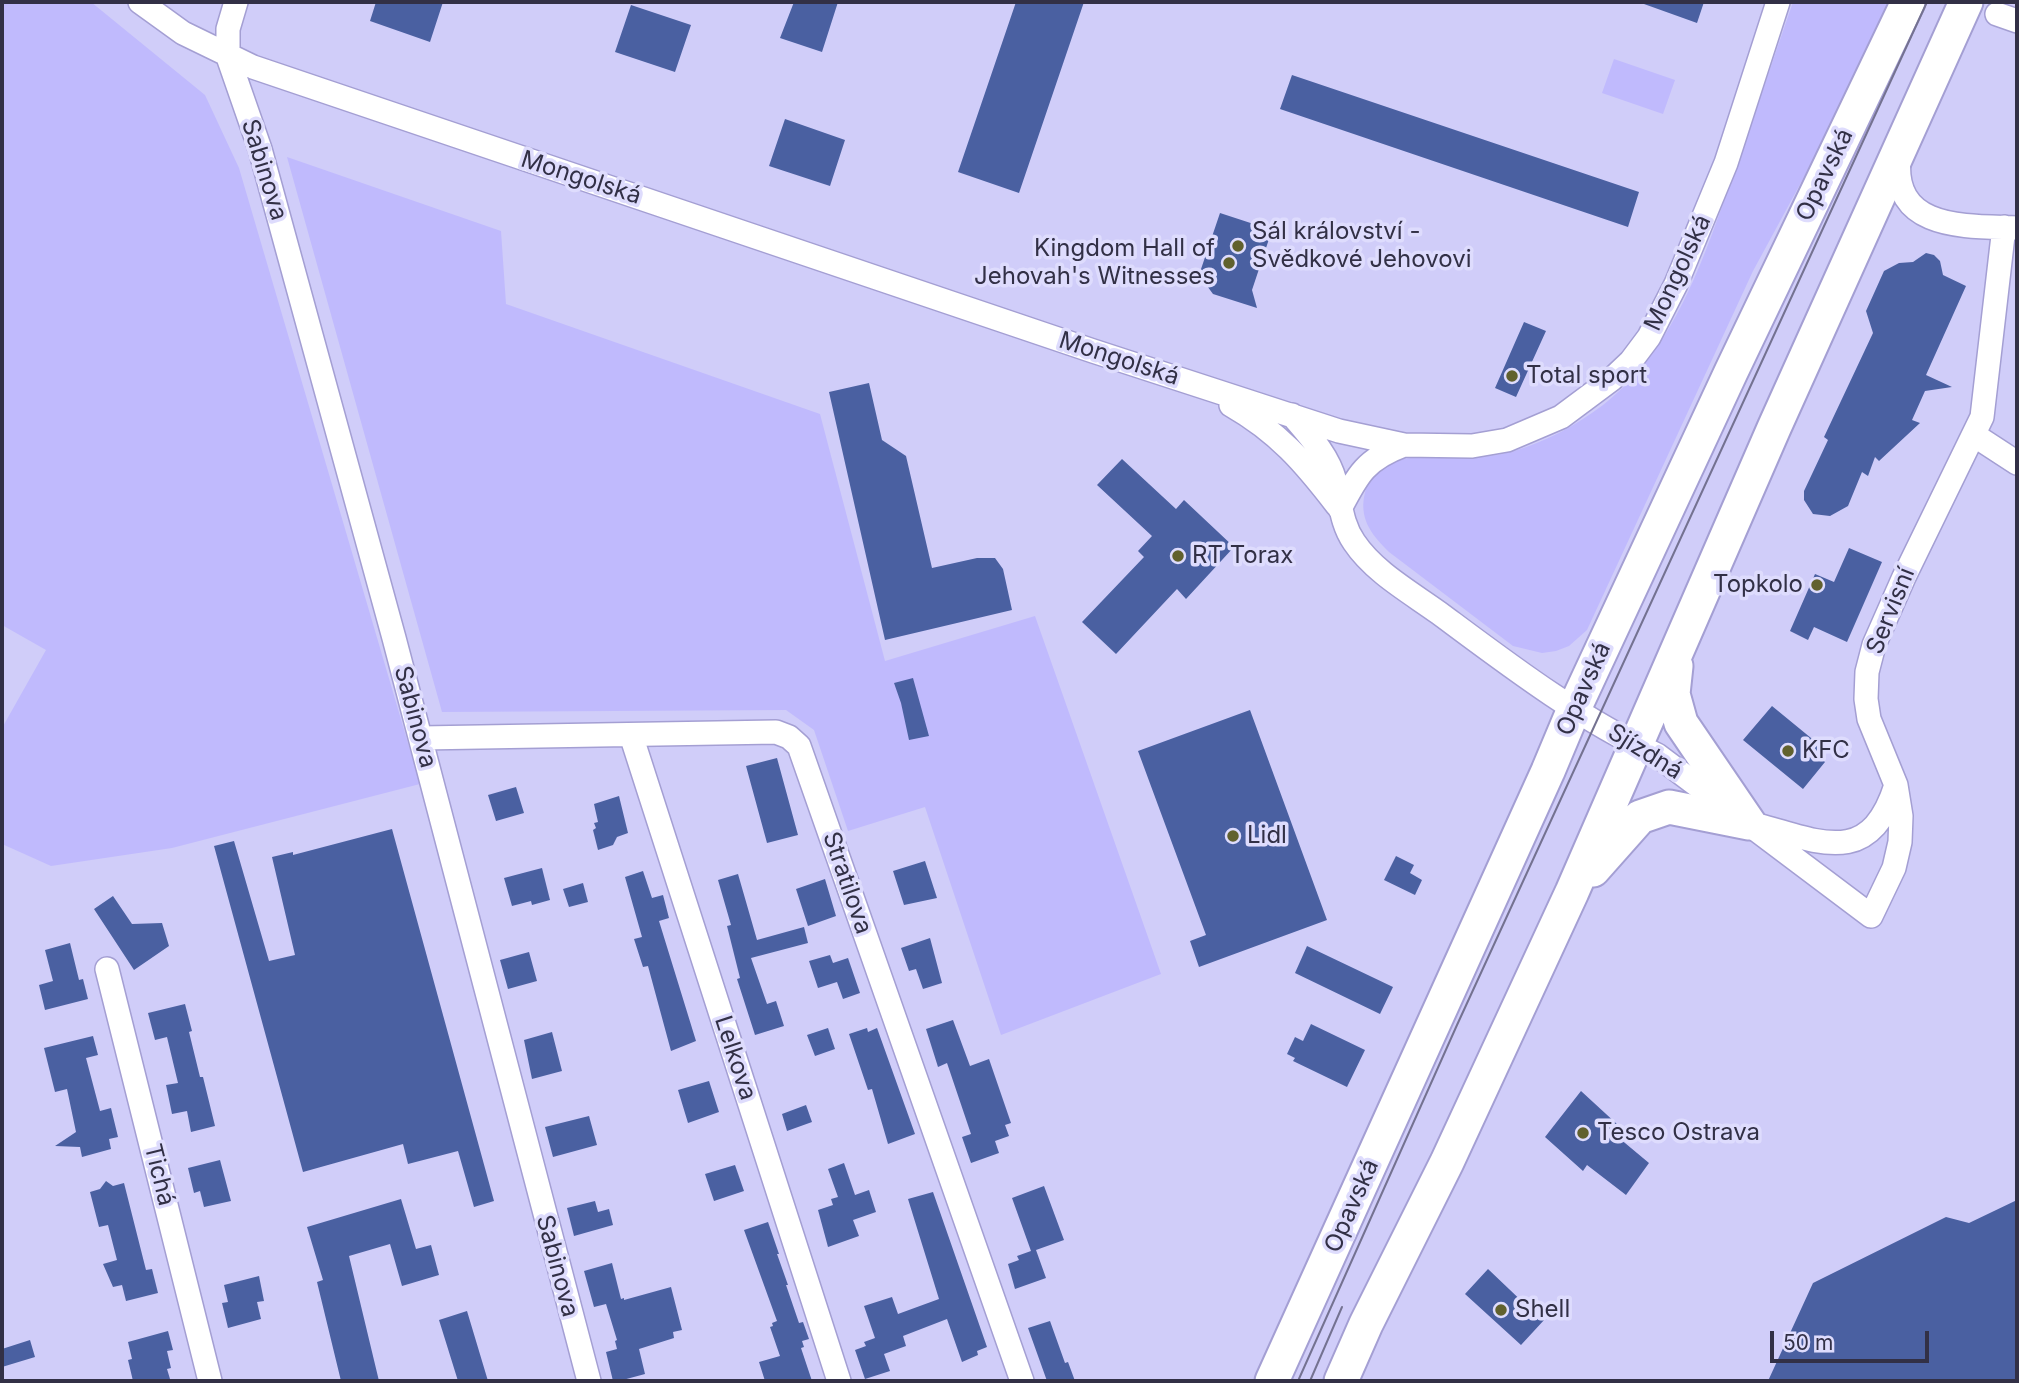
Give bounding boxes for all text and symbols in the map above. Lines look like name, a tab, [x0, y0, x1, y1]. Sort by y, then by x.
street label: Sabinova	[235, 116, 293, 224]
street label: Opavská	[1790, 124, 1860, 226]
street label: Mongolská	[517, 145, 645, 211]
street label: Mongolská	[1639, 211, 1717, 335]
place label: Sál království - Svědkové Jehovovi	[1252, 218, 1471, 274]
place label: Kingdom Hall of Jehovah's Witnesses	[974, 235, 1215, 291]
marker: Sál království - Svědkové Jehovovi	[1230, 238, 1246, 254]
marker: Kingdom Hall of Jehovah's Witnesses	[1221, 255, 1237, 271]
street label: Mongolská	[1055, 326, 1183, 392]
place label: Total sport	[1526, 362, 1647, 390]
marker: Total sport	[1504, 368, 1520, 384]
place label: RT Torax	[1192, 542, 1293, 570]
marker: RT Torax	[1170, 548, 1186, 564]
street label: Servisní	[1861, 564, 1921, 658]
place label: Topkolo	[1713, 571, 1803, 599]
marker: Topkolo	[1809, 577, 1825, 593]
street label: Opavská	[1551, 638, 1617, 740]
street label: Sabinova	[388, 663, 442, 771]
street label: Sjízdná	[1602, 718, 1688, 786]
place label: KFC	[1802, 737, 1850, 765]
marker: KFC	[1780, 743, 1796, 759]
place label: Lidl	[1247, 822, 1287, 850]
street label: Stratilova	[816, 828, 878, 938]
marker: Lidl	[1225, 828, 1241, 844]
street label: Lelkova	[708, 1012, 762, 1104]
place label: Tesco Ostrava	[1597, 1119, 1760, 1147]
marker: Tesco Ostrava	[1575, 1125, 1591, 1141]
street label: Tichá	[137, 1141, 181, 1209]
street label: Opavská	[1319, 1155, 1385, 1257]
street label: Sabinova	[530, 1212, 584, 1320]
place label: Shell	[1515, 1296, 1570, 1324]
marker: Shell	[1493, 1302, 1509, 1318]
scale bar	[1774, 1316, 1933, 1360]
text: 50 m	[1783, 1330, 1833, 1355]

